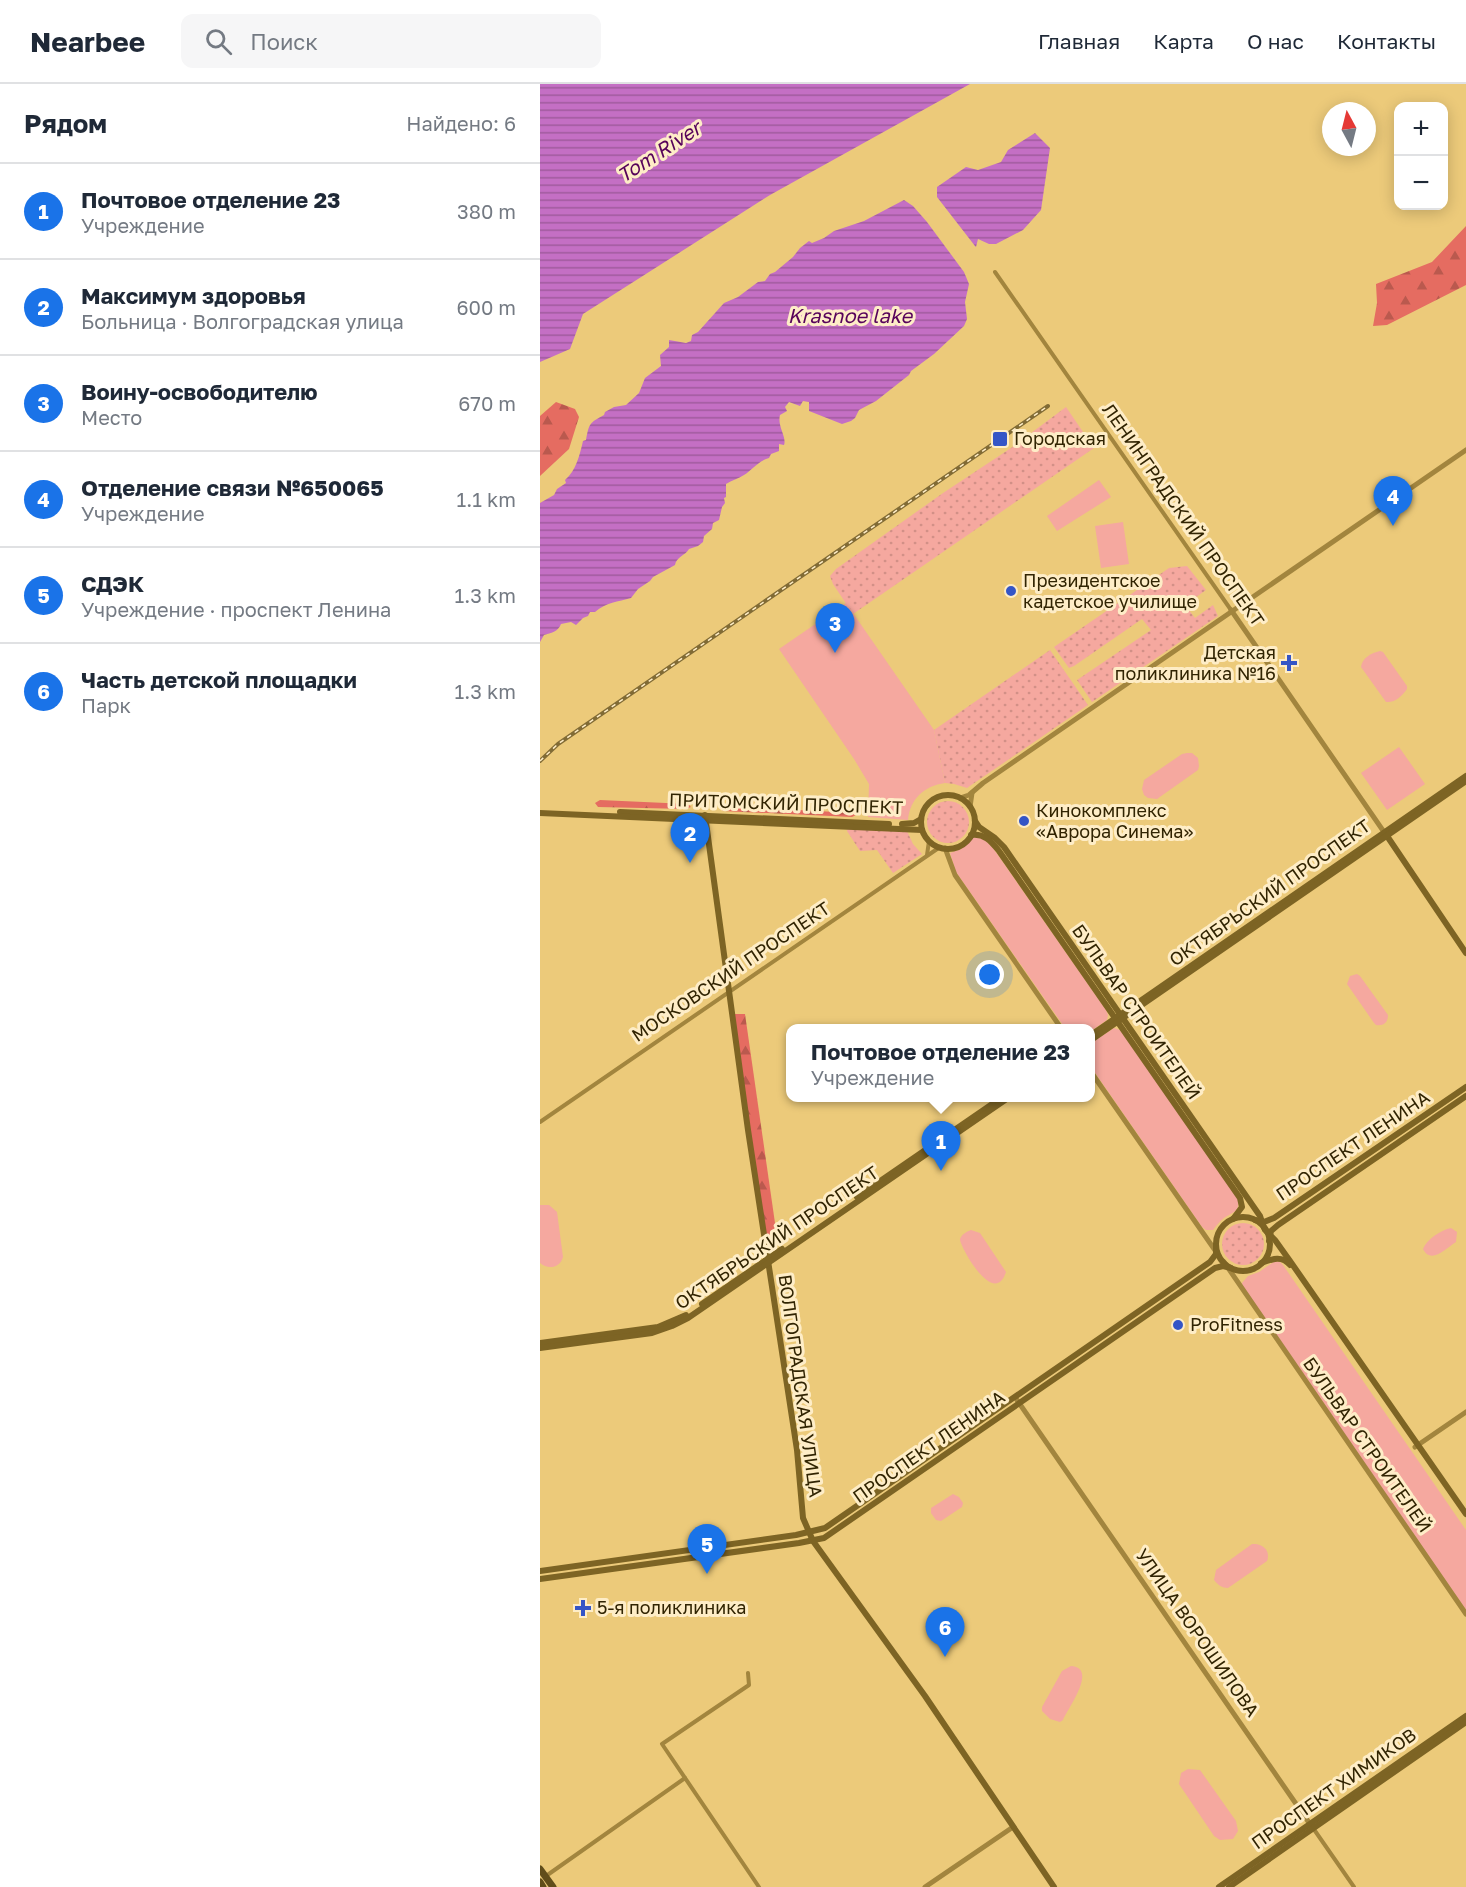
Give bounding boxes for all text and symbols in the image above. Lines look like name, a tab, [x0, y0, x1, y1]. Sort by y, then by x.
search box	[181, 14, 601, 68]
text: Nearbee	[30, 25, 145, 58]
icon: search	[202, 25, 235, 58]
text: Поиск	[250, 28, 318, 55]
text: Главная	[1038, 28, 1120, 54]
text: Карта	[1153, 28, 1214, 54]
text: О нас	[1247, 28, 1304, 54]
text: Контакты	[1337, 28, 1436, 54]
north arrow	[1322, 102, 1376, 156]
map controls	[1394, 102, 1448, 210]
button: +	[1394, 102, 1448, 156]
text: Рядом	[24, 108, 107, 139]
text: Найдено: 6	[406, 111, 516, 135]
water label: Tom River	[612, 114, 707, 187]
button: −	[1394, 156, 1448, 210]
text: Почтовое отделение 23	[81, 186, 341, 213]
text: 1	[38, 199, 49, 223]
text: 380 m	[457, 199, 516, 223]
text: Учреждение	[81, 213, 205, 237]
text: Максимум здоровья	[81, 282, 306, 309]
text: 2	[37, 295, 50, 319]
text: 600 m	[456, 295, 516, 319]
water label: Krasnoe lake	[788, 303, 914, 327]
text: Больница · Волгоградская улица	[81, 309, 404, 333]
text: Воину-освободителю	[81, 378, 317, 405]
text: 3	[37, 391, 50, 415]
text: 670 m	[458, 391, 516, 415]
street label: ЛЕНИНГРАДСКИЙ ПРОСПЕКТ	[1098, 399, 1269, 630]
text: Место	[81, 405, 142, 429]
place label: Городская	[1014, 427, 1106, 449]
marker: Городская	[991, 430, 1009, 448]
text: Отделение связи №650065	[81, 474, 384, 501]
pin: 4	[1374, 476, 1412, 526]
text: 4	[37, 487, 50, 511]
text: 1.1 km	[457, 487, 516, 511]
text: Учреждение	[81, 501, 205, 525]
place label: Президентское кадетское училище	[1023, 569, 1197, 612]
text: СДЭК	[81, 570, 144, 597]
text: 5	[37, 583, 50, 607]
text: 1.3 km	[455, 583, 516, 607]
marker: Президентское кадетское училище	[1004, 584, 1018, 598]
text: Учреждение · проспект Ленина	[81, 597, 391, 621]
pin: 3	[816, 604, 854, 653]
place label: Детская поликлиника №16	[1115, 641, 1276, 684]
marker: Детская поликлиника №16	[1280, 654, 1298, 672]
text: Часть детской площадки	[81, 666, 357, 693]
text: 6	[37, 679, 50, 703]
text: 1.3 km	[455, 679, 516, 703]
text: Парк	[81, 693, 131, 717]
street label: ПРИТОМСКИЙ ПРОСПЕКТ	[669, 788, 904, 818]
place label: Кинокомплекс «Аврора Синема»	[1036, 799, 1194, 842]
pin: 2	[670, 814, 710, 863]
marker: Кинокомплекс «Аврора Синема»	[1017, 814, 1031, 828]
street label: ОКТЯБРЬСКИЙ ПРОСПЕКТ	[1165, 814, 1374, 970]
street label: МОСКОВСКИЙ ПРОСПЕКТ	[627, 897, 834, 1046]
street label: БУЛЬВАР СТРОИТЕЛЕЙ	[1068, 920, 1206, 1103]
your location	[975, 960, 1004, 989]
popup	[786, 1024, 1095, 1102]
text: Почтовое отделение 23	[811, 1038, 1070, 1065]
text: Учреждение	[811, 1065, 934, 1089]
street label: ПРОСПЕКТ ЛЕНИНА	[1271, 1086, 1433, 1205]
pin: 1	[922, 1122, 960, 1171]
street label: ОКТЯБРЬСКИЙ ПРОСПЕКТ	[671, 1161, 882, 1314]
street label: ВОЛГОГРАДСКАЯ УЛИЦА	[774, 1273, 828, 1499]
place label: ProFitness	[1190, 1313, 1283, 1335]
marker: ProFitness	[1171, 1318, 1185, 1332]
street label: БУЛЬВАР СТРОИТЕЛЕЙ	[1299, 1353, 1437, 1536]
street label: ПРОСПЕКТ ЛЕНИНА	[848, 1385, 1009, 1507]
pin: 5	[688, 1524, 726, 1574]
street label: УЛИЦА ВОРОШИЛОВА	[1132, 1544, 1264, 1721]
place label: 5-я поликлиника	[597, 1596, 747, 1618]
marker: 5-я поликлиника	[574, 1599, 592, 1617]
pin: 6	[926, 1608, 964, 1657]
street label: ПРОСПЕКТ ХИМИКОВ	[1247, 1723, 1420, 1853]

